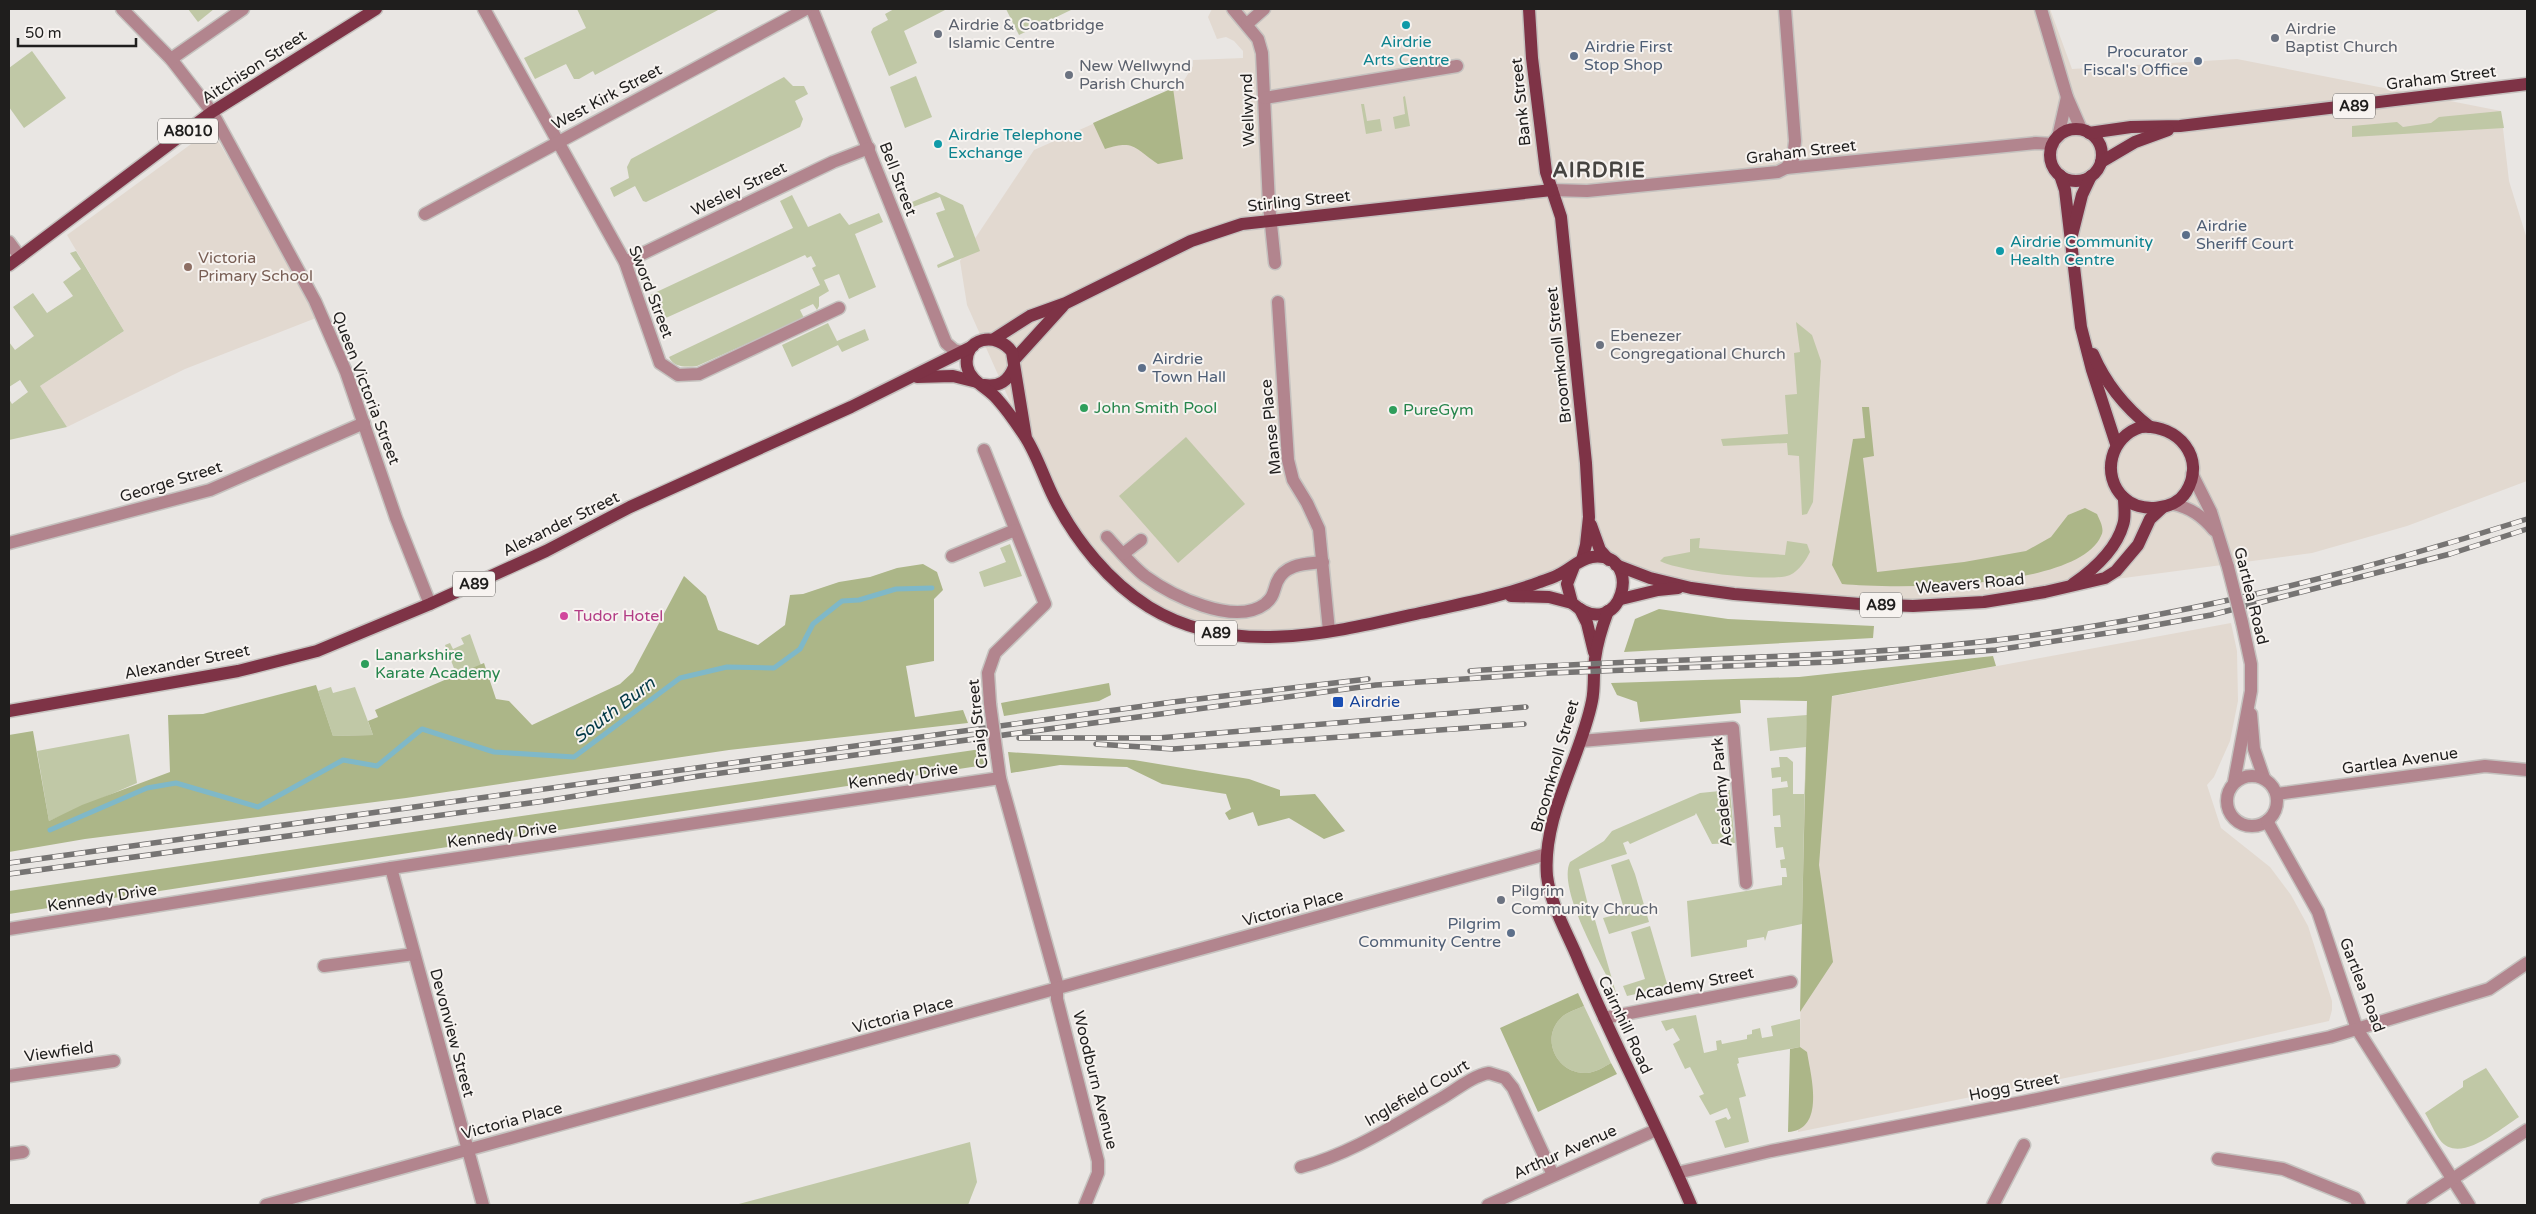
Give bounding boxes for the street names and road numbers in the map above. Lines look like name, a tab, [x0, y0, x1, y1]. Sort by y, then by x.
street label: Aitchison Street	[198, 26, 310, 108]
street label: Bank Street	[1506, 57, 1536, 147]
street label: West Kirk Street	[549, 60, 665, 134]
street label: Graham Street	[2385, 61, 2497, 95]
street label: Wellwynd	[1237, 73, 1259, 147]
road number: A89	[2333, 94, 2375, 118]
road number: A8010	[158, 118, 218, 144]
street label: Graham Street	[1745, 135, 1857, 169]
street label: Bell Street	[875, 139, 921, 219]
street label: Wesley Street	[688, 157, 790, 221]
street label: Stirling Street	[1247, 186, 1351, 216]
street label: Sword Street	[624, 243, 678, 341]
street label: Broomknoll Street	[1542, 286, 1576, 424]
street label: Queen Victoria Street	[327, 308, 405, 468]
street label: Manse Place	[1256, 378, 1286, 476]
street label: George Street	[117, 457, 225, 507]
street label: Alexander Street	[499, 487, 623, 561]
street label: Gartlea Road	[2229, 545, 2273, 647]
street label: Weavers Road	[1915, 569, 2025, 599]
road number: A89	[453, 572, 495, 596]
road number: A89	[1860, 592, 1902, 618]
road number: A89	[1195, 620, 1237, 646]
street label: Alexander Street	[123, 640, 251, 684]
street label: Craig Street	[963, 678, 993, 770]
street label: Broomknoll Street	[1526, 697, 1584, 835]
street label: Academy Park	[1707, 736, 1737, 848]
street label: Gartlea Avenue	[2341, 743, 2459, 779]
street label: Kennedy Drive	[847, 758, 959, 794]
street label: Kennedy Drive	[446, 817, 558, 853]
street label: Kennedy Drive	[46, 879, 158, 917]
street label: Victoria Place	[1240, 885, 1346, 931]
street label: Gartlea Road	[2335, 935, 2389, 1035]
street label: Academy Street	[1632, 963, 1756, 1005]
street label: Devonview Street	[425, 966, 479, 1100]
street label: Cairnhill Road	[1594, 973, 1656, 1077]
street label: Victoria Place	[850, 992, 956, 1038]
street label: Woodburn Avenue	[1068, 1009, 1122, 1151]
street label: Viewfield	[23, 1037, 95, 1067]
street label: Inglefield Court	[1361, 1055, 1473, 1131]
street label: Hogg Street	[1967, 1068, 2061, 1106]
street label: Victoria Place	[459, 1098, 565, 1144]
street label: Arthur Avenue	[1510, 1120, 1620, 1184]

